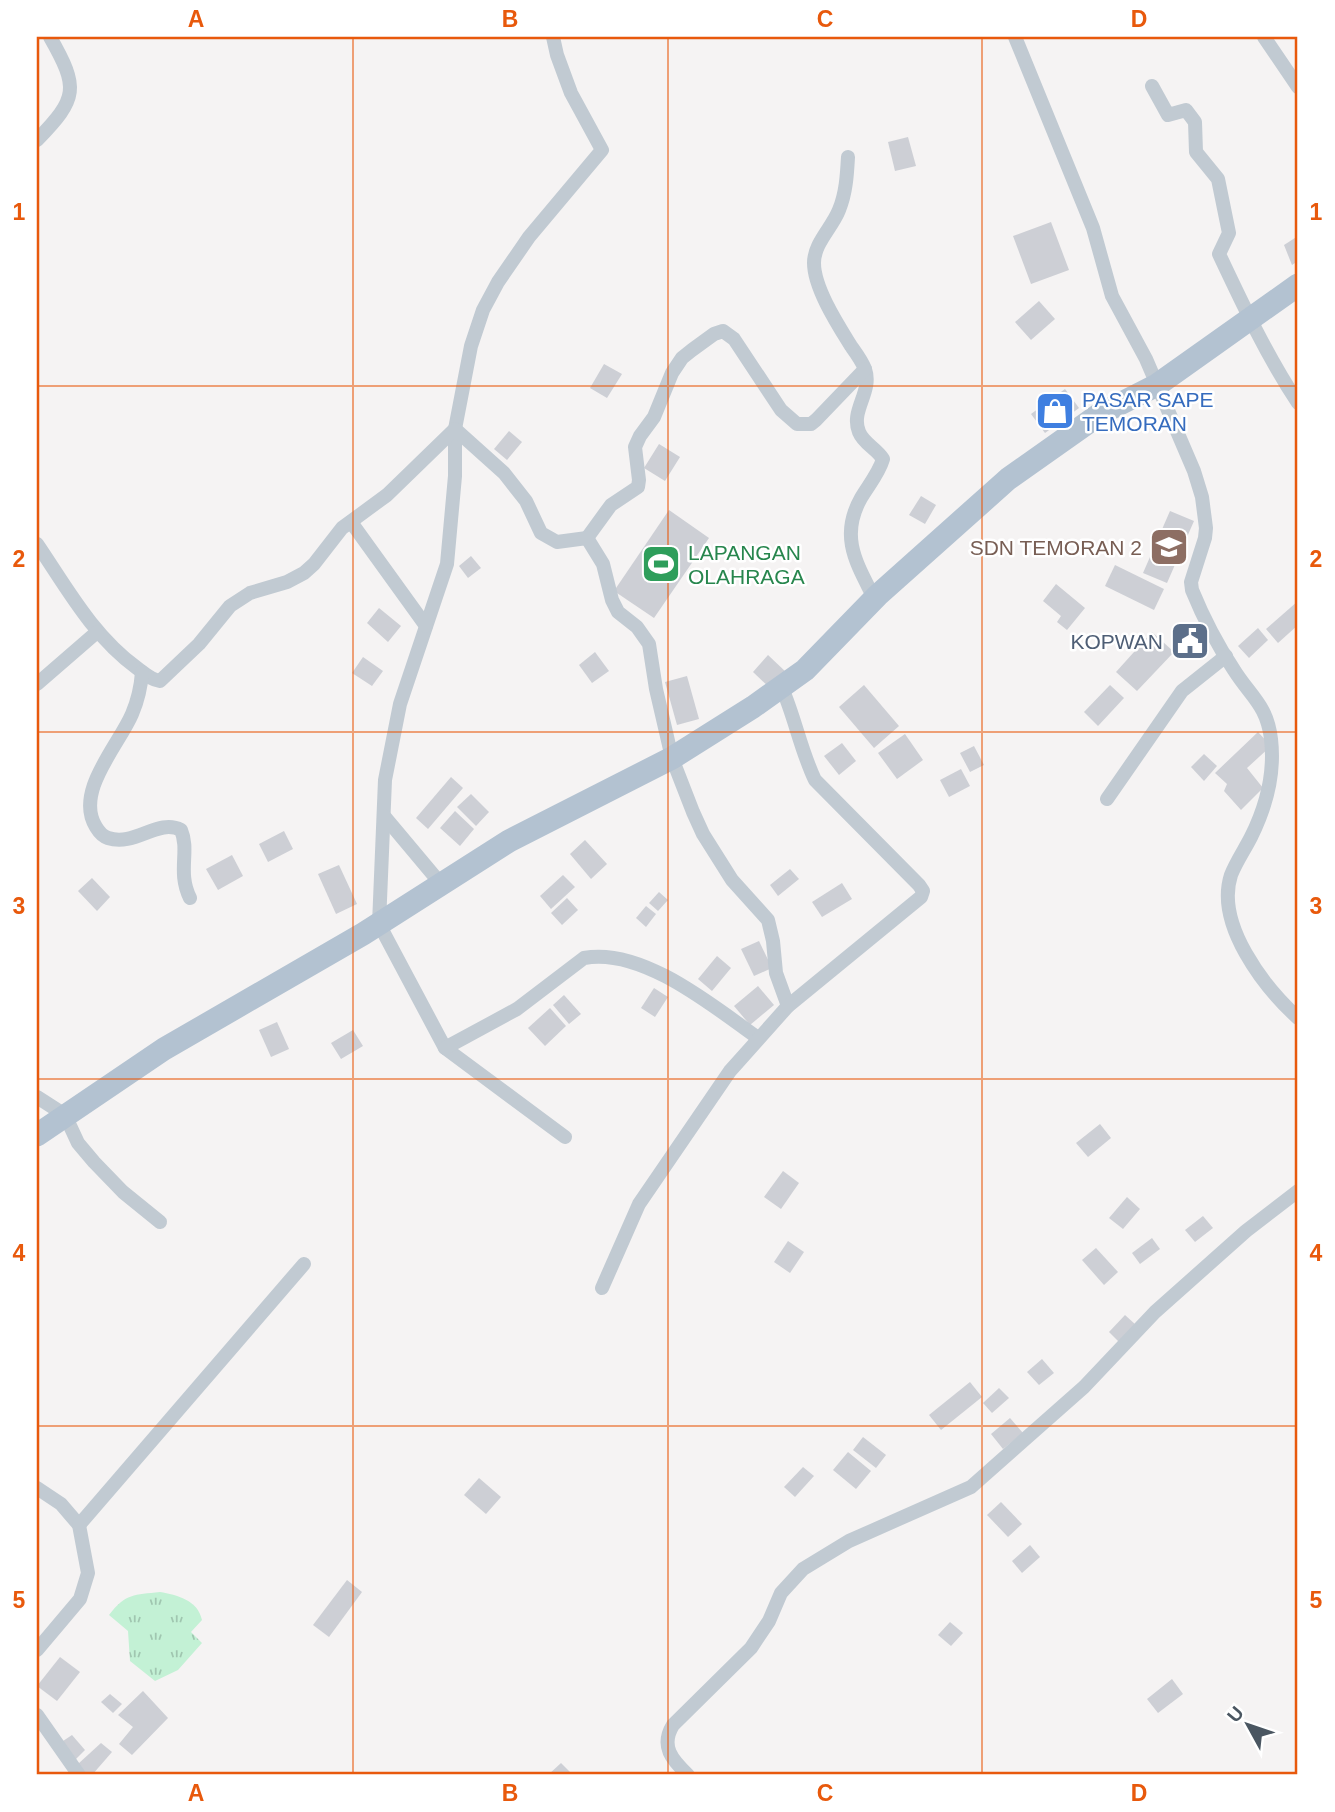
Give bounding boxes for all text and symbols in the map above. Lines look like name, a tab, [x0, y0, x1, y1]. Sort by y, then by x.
text: A	[188, 6, 204, 32]
text: B	[502, 6, 518, 32]
text: C	[817, 6, 833, 32]
text: D	[1131, 6, 1147, 32]
text: 1	[13, 199, 26, 225]
text: 1	[1310, 199, 1323, 225]
place label: PASAR SAPE TEMORAN	[1082, 388, 1214, 435]
shop icon: PASAR SAPE TEMORAN	[1034, 390, 1076, 432]
school or university icon: SDN TEMORAN 2	[1148, 526, 1190, 568]
place label: SDN TEMORAN 2	[970, 536, 1142, 559]
place label: LAPANGAN OLAHRAGA	[688, 541, 805, 588]
sports icon: LAPANGAN OLAHRAGA	[640, 543, 682, 585]
text: 2	[13, 546, 25, 572]
text: 2	[1310, 546, 1322, 572]
public building icon: KOPWAN	[1169, 620, 1211, 662]
place label: KOPWAN	[1070, 630, 1163, 653]
text: 3	[13, 893, 25, 919]
text: 3	[1310, 893, 1322, 919]
text: 4	[13, 1240, 26, 1266]
text: 4	[1310, 1240, 1323, 1266]
text: 5	[13, 1587, 26, 1613]
text: 5	[1310, 1587, 1323, 1613]
north arrow	[1212, 1689, 1282, 1759]
text: U	[1223, 1702, 1248, 1726]
text: A	[188, 1780, 204, 1806]
text: B	[502, 1780, 518, 1806]
text: C	[817, 1780, 833, 1806]
text: D	[1131, 1780, 1147, 1806]

